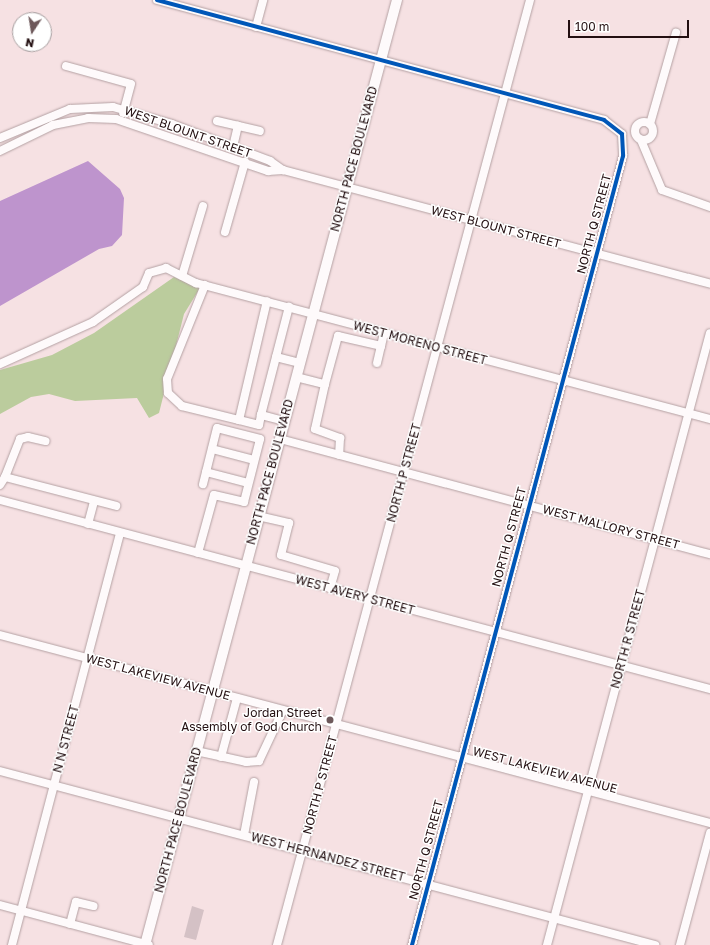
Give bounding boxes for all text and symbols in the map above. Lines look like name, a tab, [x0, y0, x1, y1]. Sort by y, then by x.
north arrow	[12, 12, 52, 52]
scale bar	[570, 12, 691, 38]
text: 100 m	[575, 19, 609, 34]
text: N	[24, 36, 35, 50]
street label: NORTH PACE BOULEVARD	[328, 85, 380, 233]
street label: WEST BLOUNT STREET	[122, 103, 254, 161]
street label: NORTH Q STREET	[574, 172, 614, 276]
street label: WEST BLOUNT STREET	[430, 203, 562, 251]
street label: WEST MORENO STREET	[352, 318, 488, 368]
street label: NORTH PACE BOULEVARD	[244, 398, 296, 546]
street label: NORTH P STREET	[384, 422, 424, 524]
street label: NORTH Q STREET	[489, 485, 529, 589]
street label: WEST MALLORY STREET	[541, 502, 681, 552]
street label: WEST AVERY STREET	[294, 572, 416, 618]
street label: NORTH R STREET	[608, 588, 648, 690]
street label: WEST LAKEVIEW AVENUE	[84, 651, 232, 703]
street label: N N STREET	[50, 704, 82, 774]
place label: Jordan Street Assembly of God Church	[181, 706, 322, 734]
marker: Jordan Street Assembly of God Church	[325, 715, 335, 725]
street label: NORTH P STREET	[300, 734, 340, 836]
street label: WEST LAKEVIEW AVENUE	[471, 744, 619, 796]
street label: NORTH PACE BOULEVARD	[152, 746, 204, 894]
street label: NORTH Q STREET	[406, 798, 446, 902]
street label: WEST HERNANDEZ STREET	[249, 829, 407, 885]

